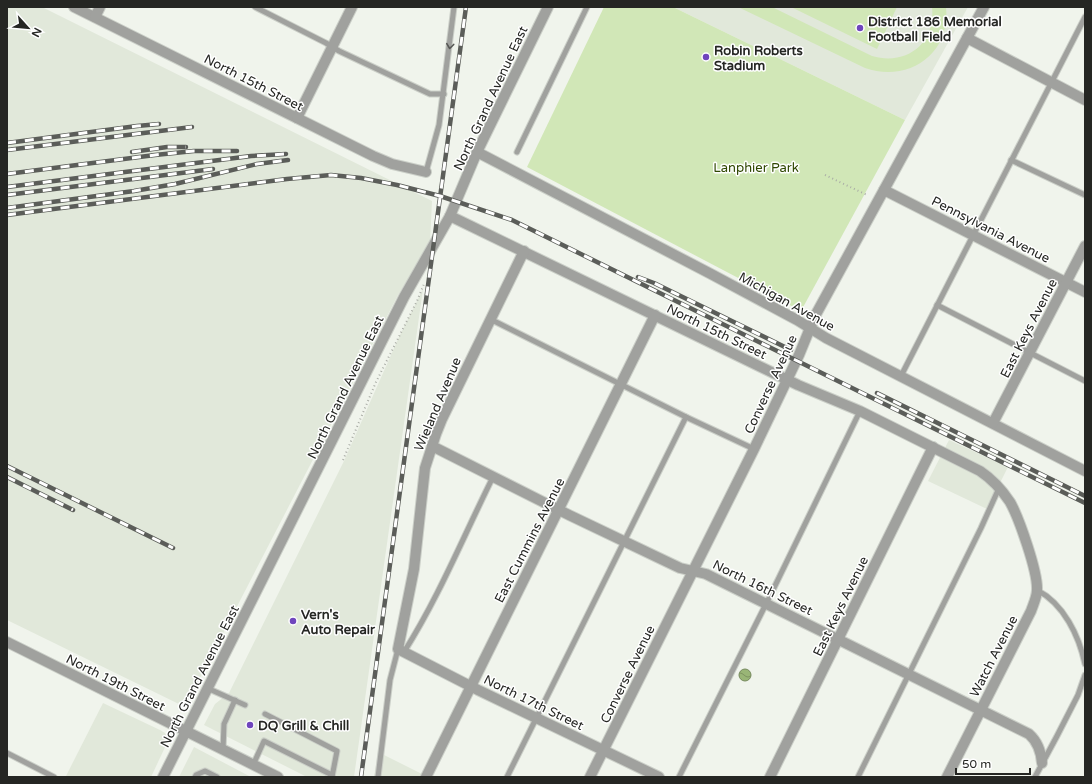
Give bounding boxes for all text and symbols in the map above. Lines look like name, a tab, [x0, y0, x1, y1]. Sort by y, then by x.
north arrow	[8, 8, 48, 48]
place label: District 186 Memorial Football Field	[868, 14, 1002, 45]
marker: District 186 Memorial Football Field	[855, 23, 865, 33]
street label: North Grand Avenue East	[450, 24, 531, 173]
text: N	[29, 25, 44, 39]
one-way arrow	[446, 43, 455, 49]
place label: Robin Roberts Stadium	[714, 43, 803, 74]
street label: North 15th Street	[201, 51, 306, 115]
marker: Robin Roberts Stadium	[701, 52, 711, 62]
park label: Lanphier Park	[713, 160, 799, 176]
street label: Pennsylvania Avenue	[929, 193, 1052, 267]
street label: Michigan Avenue	[736, 269, 837, 335]
street label: East Keys Avenue	[997, 276, 1061, 381]
street label: North 15th Street	[664, 301, 769, 363]
street label: North Grand Avenue East	[304, 313, 388, 462]
street label: Converse Avenue	[741, 332, 801, 436]
street label: Wieland Avenue	[411, 355, 465, 454]
street label: East Cummins Avenue	[491, 475, 568, 606]
street label: East Keys Avenue	[810, 554, 872, 659]
street label: North 16th Street	[710, 557, 815, 619]
street label: North Grand Avenue East	[157, 603, 243, 750]
place label: Vern's Auto Repair	[301, 607, 376, 638]
street label: Watch Avenue	[966, 613, 1021, 700]
marker: Vern's Auto Repair	[288, 616, 298, 626]
street label: Converse Avenue	[597, 623, 659, 726]
street label: North 19th Street	[63, 651, 168, 715]
street label: North 17th Street	[481, 672, 586, 734]
place label: DQ Grill & Chill	[258, 718, 349, 734]
marker: DQ Grill & Chill	[245, 720, 255, 730]
scale bar	[956, 750, 1030, 776]
text: 50 m	[962, 757, 991, 771]

